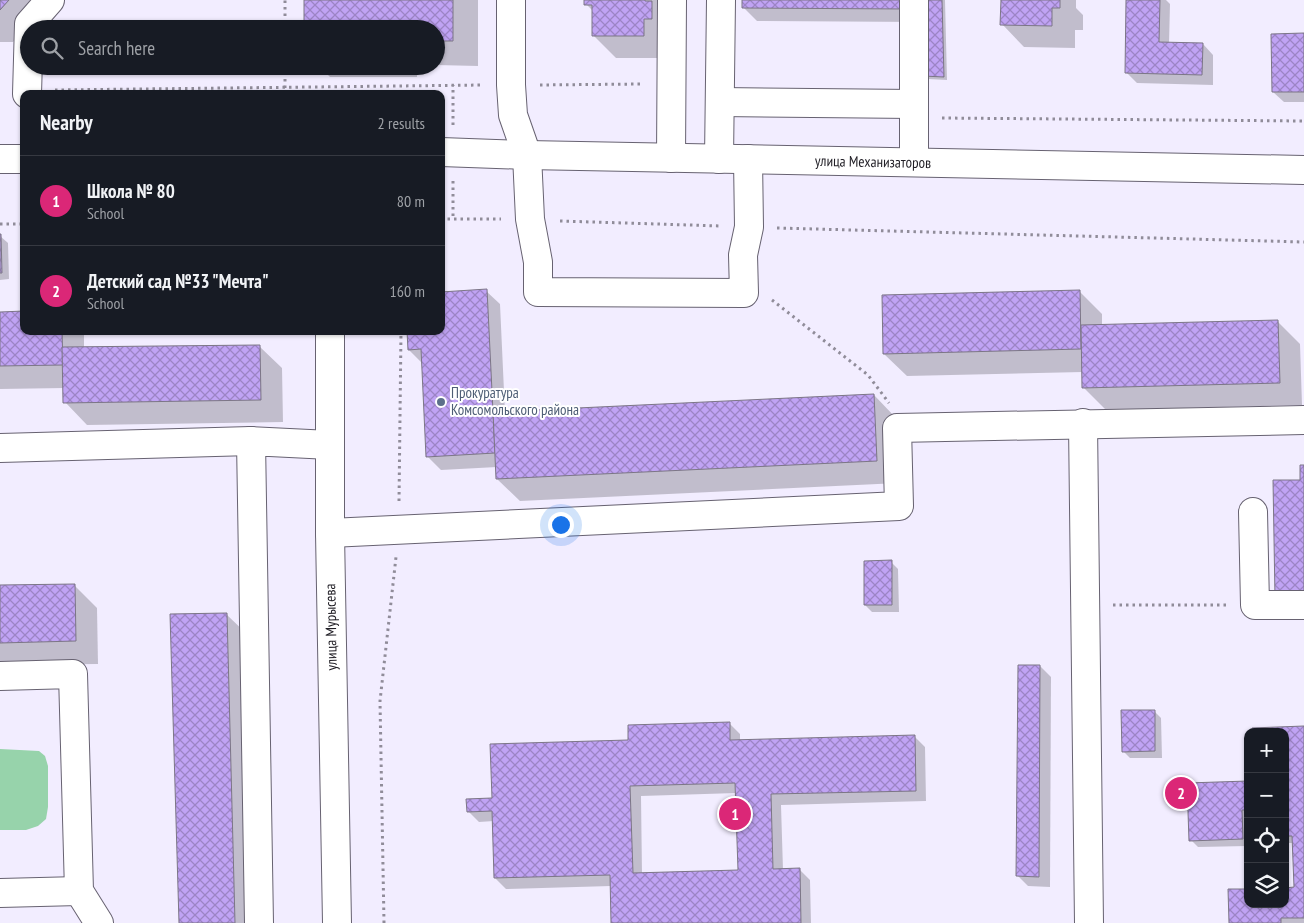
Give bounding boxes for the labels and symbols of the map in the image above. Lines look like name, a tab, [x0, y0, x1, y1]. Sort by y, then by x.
street label: улица Механизаторов	[815, 151, 931, 172]
place label: Прокуратура Комсомольского района	[451, 383, 579, 419]
marker: Прокуратура Комсомольского района	[435, 396, 447, 408]
your location	[548, 512, 574, 538]
street label: улица Мурысева	[320, 583, 341, 671]
pin: 2	[1165, 774, 1197, 812]
pin: 1	[719, 795, 751, 833]

